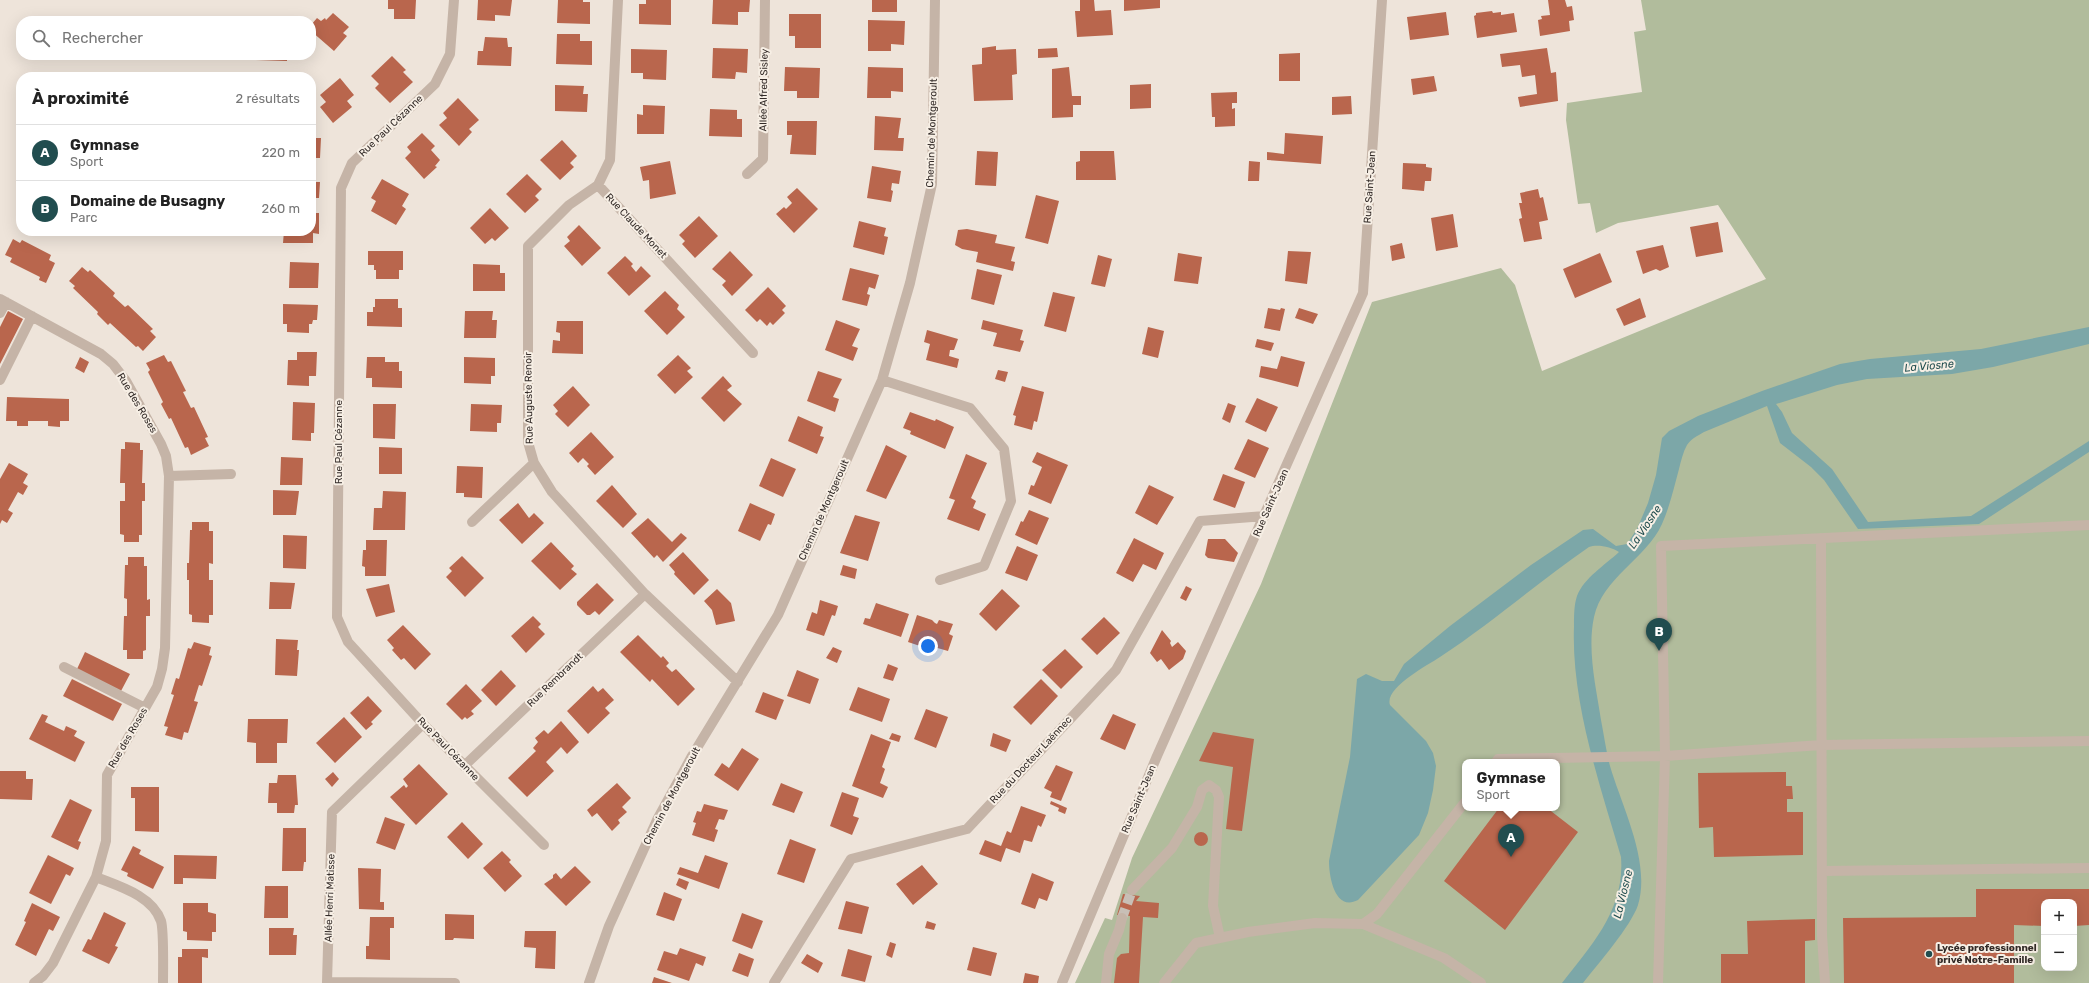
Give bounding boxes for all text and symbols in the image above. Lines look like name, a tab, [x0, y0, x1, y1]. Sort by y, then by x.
search box	[16, 16, 316, 60]
icon: search	[30, 27, 52, 49]
text: Rechercher	[62, 29, 143, 47]
street label: Allée Alfred Sisley	[757, 48, 771, 131]
street label: Chemin de Montgeroult	[924, 78, 940, 188]
text: À proximité	[32, 88, 129, 108]
text: 2 résultats	[236, 91, 300, 106]
street label: Rue Paul Cézanne	[357, 92, 426, 159]
text: Gymnase	[70, 136, 139, 154]
text: A	[40, 145, 50, 160]
text: 220 m	[262, 145, 300, 160]
street label: Rue Saint-Jean	[1361, 150, 1379, 224]
text: Sport	[70, 154, 103, 169]
street label: Rue Claude Monet	[603, 191, 669, 261]
text: Domaine de Busagny	[70, 192, 225, 210]
text: B	[40, 201, 50, 216]
text: 260 m	[262, 201, 300, 216]
text: Parc	[70, 210, 97, 225]
street label: Rue Auguste Renoir	[522, 352, 536, 444]
water label: La Viosne	[1904, 357, 1954, 375]
street label: Rue des Roses	[114, 371, 160, 435]
street label: Rue Paul Cézanne	[333, 400, 345, 484]
street label: Chemin de Montgeroult	[796, 458, 852, 562]
street label: Rue Saint-Jean	[1251, 467, 1291, 539]
water label: La Viosne	[1626, 503, 1664, 551]
pin: B	[1646, 618, 1672, 651]
your location	[918, 636, 938, 656]
street label: Rue Rembrandt	[525, 650, 585, 710]
street label: Rue des Roses	[106, 706, 150, 770]
street label: Rue du Docteur Laënnec	[987, 714, 1075, 806]
street label: Rue Paul Cézanne	[415, 715, 482, 784]
street label: Chemin de Montgeroult	[641, 745, 703, 847]
popup	[1462, 759, 1560, 811]
street label: Rue Saint-Jean	[1119, 763, 1159, 835]
text: Gymnase	[1476, 769, 1546, 787]
text: Sport	[1476, 787, 1510, 802]
pin: A	[1498, 824, 1524, 857]
street label: Allée Henri Matisse	[322, 853, 338, 942]
water label: La Viosne	[1611, 868, 1635, 920]
map controls	[2041, 899, 2077, 971]
button: +	[2041, 899, 2077, 935]
button: −	[2041, 935, 2077, 971]
place label: Lycée professionnel privé Notre-Famille	[1937, 942, 2037, 966]
marker: Lycée professionnel privé Notre-Famille	[1924, 949, 1934, 959]

